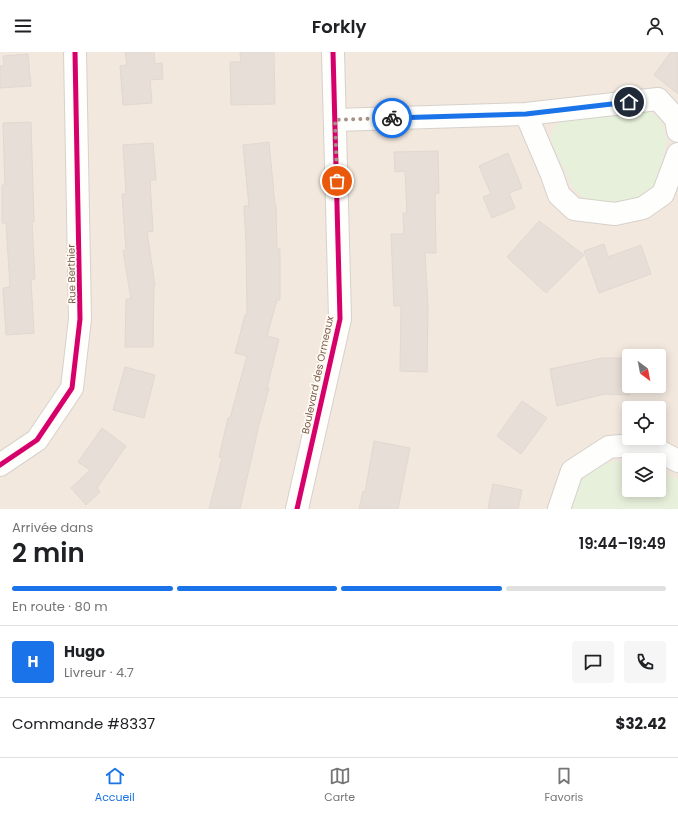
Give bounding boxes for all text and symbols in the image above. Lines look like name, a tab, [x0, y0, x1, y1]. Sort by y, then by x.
text: Forkly	[312, 14, 366, 39]
icon: menu	[12, 15, 34, 37]
icon: person	[644, 15, 666, 37]
pin	[612, 85, 646, 119]
icon: home	[618, 91, 640, 113]
courier	[372, 98, 412, 138]
icon: bike	[381, 107, 403, 129]
pin	[320, 164, 354, 198]
icon: bag	[326, 170, 348, 192]
street label: Rue Berthier	[63, 244, 80, 304]
street label: Boulevard des Ormeaux	[298, 315, 337, 435]
north arrow	[622, 349, 666, 393]
map controls	[622, 349, 666, 497]
button: locate	[622, 401, 666, 445]
button: layers	[622, 453, 666, 497]
text: Arrivée dans	[12, 518, 93, 537]
text: 19:44–19:49	[579, 533, 666, 554]
text: 2 min	[12, 535, 85, 571]
text: En route · 80 m	[12, 597, 108, 616]
text: Hugo	[64, 641, 105, 662]
button: chat	[572, 641, 614, 683]
button: phone	[624, 641, 666, 683]
text: H	[28, 651, 38, 672]
text: Livreur · 4.7	[64, 663, 134, 682]
text: Commande #8337	[12, 713, 155, 734]
text: $32.42	[616, 713, 666, 734]
tab: Accueil	[95, 765, 135, 806]
tab: Carte	[324, 765, 355, 806]
tab: Favoris	[545, 765, 583, 806]

